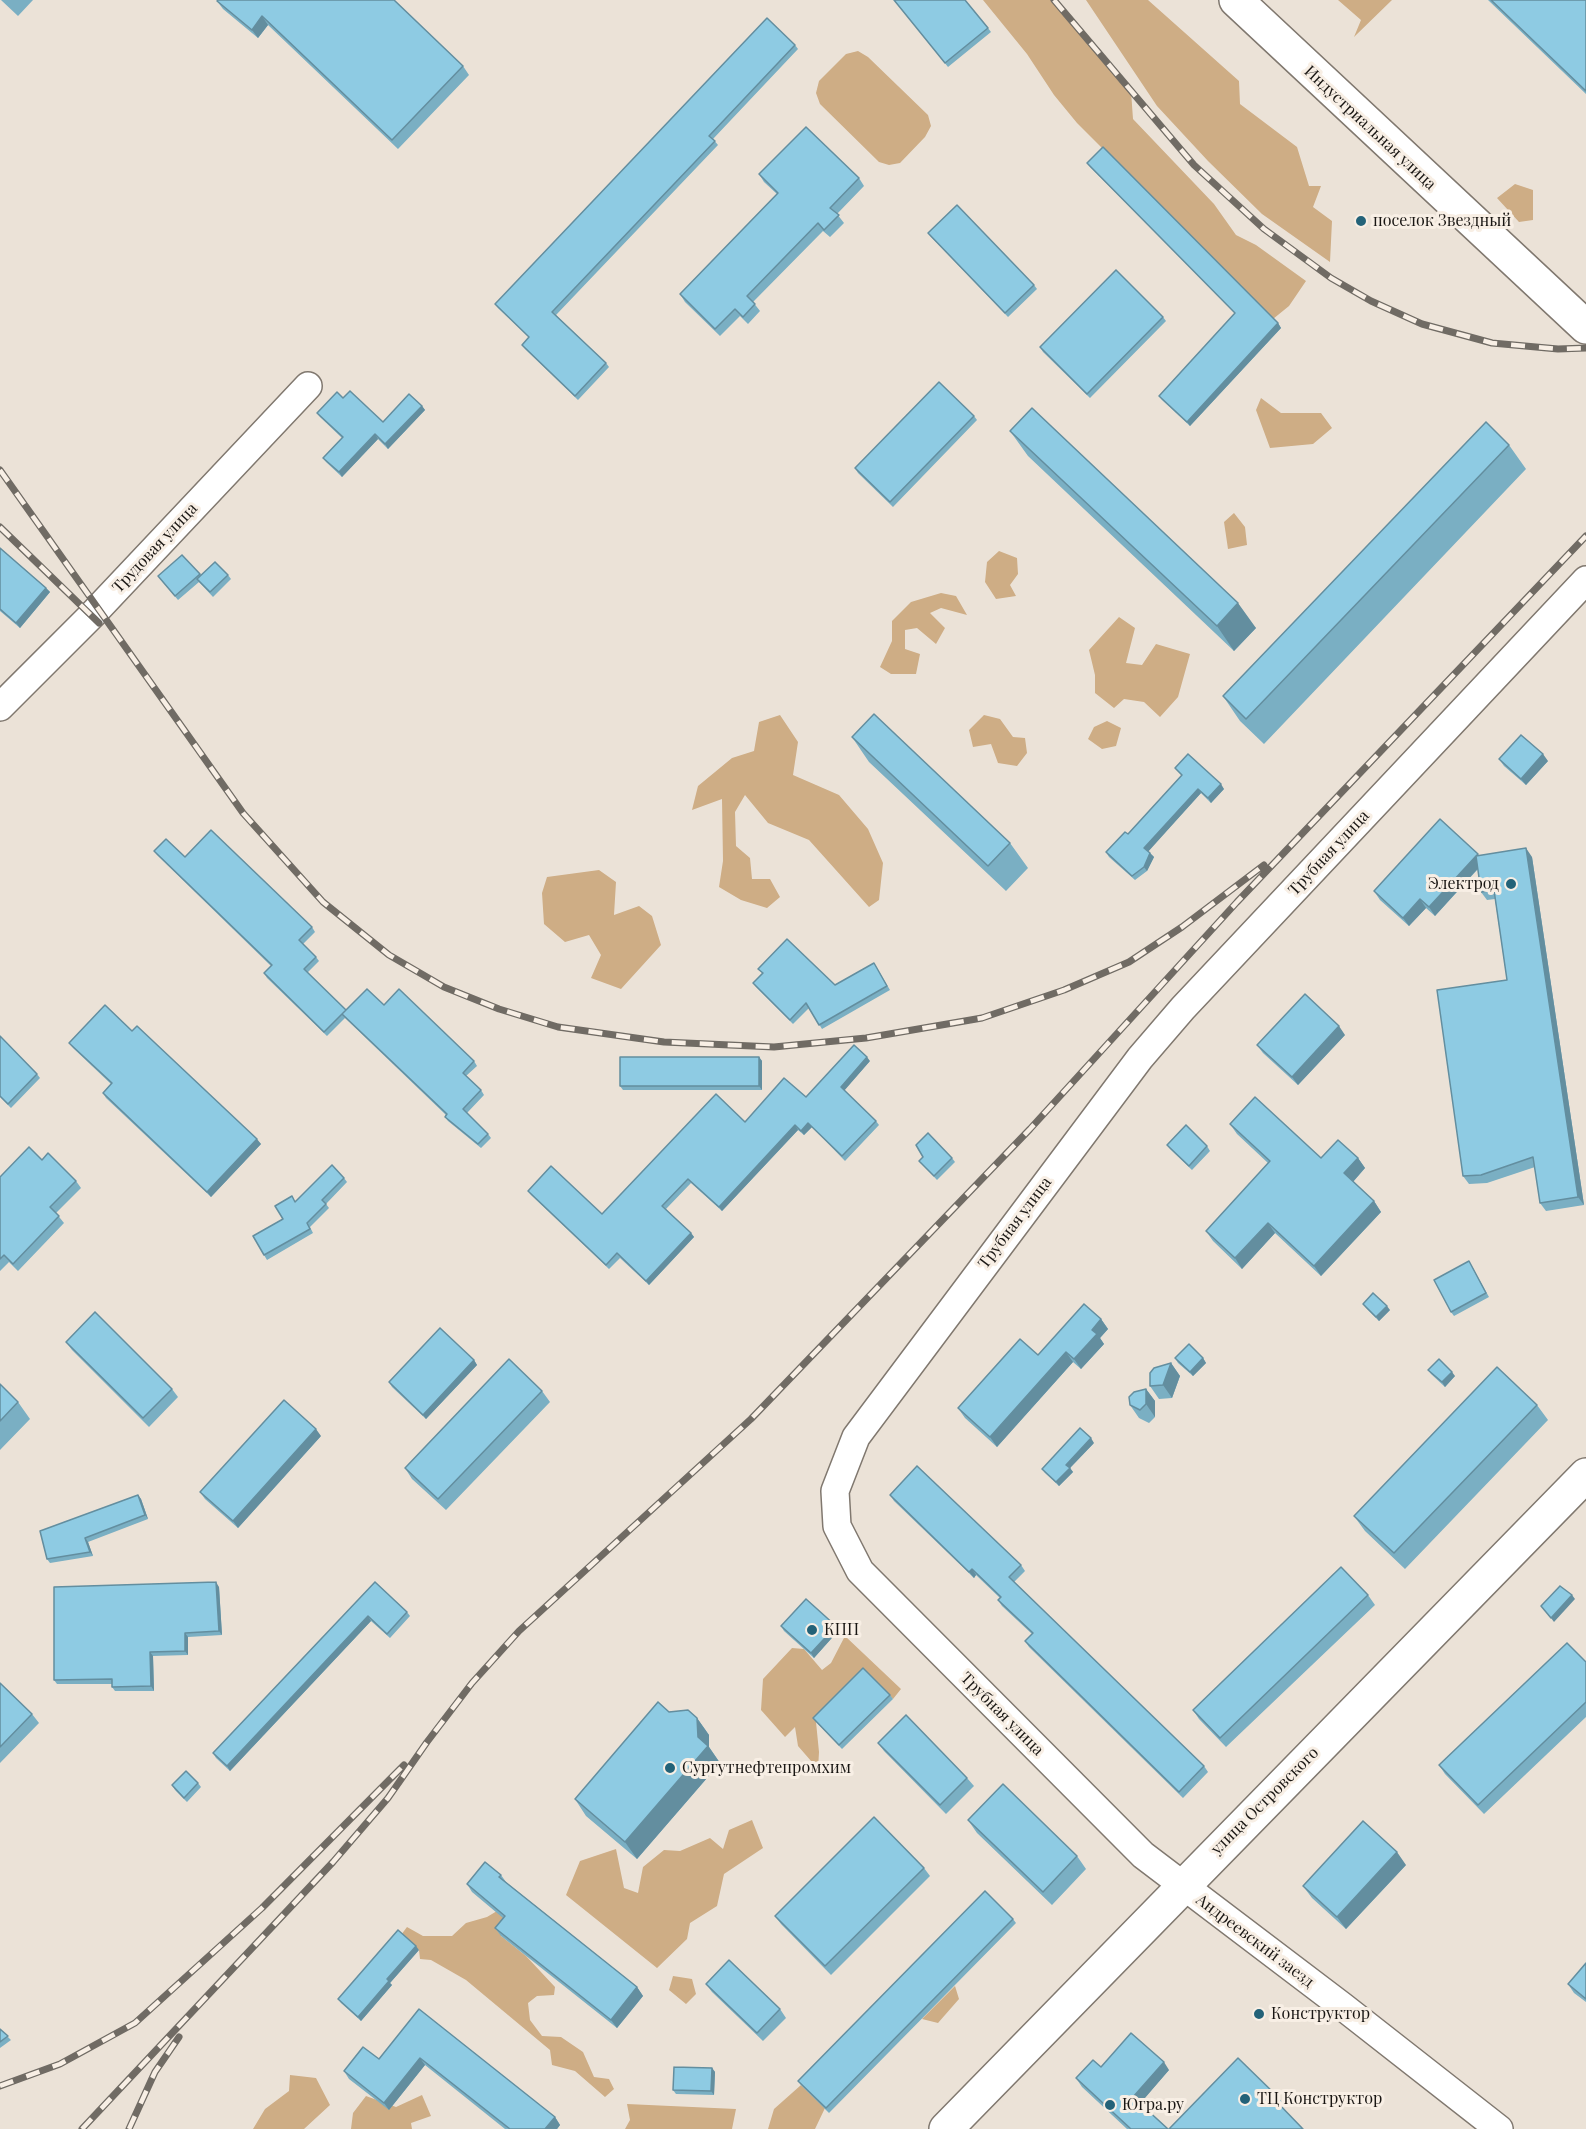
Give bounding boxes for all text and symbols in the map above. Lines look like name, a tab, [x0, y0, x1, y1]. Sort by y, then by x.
street label: Индустриальная улица	[1300, 62, 1440, 194]
place label: поселок Звездный	[1373, 211, 1511, 231]
marker: поселок Звездный	[1354, 214, 1368, 228]
street label: Трудовая улица	[109, 499, 201, 597]
street label: Трубная улица	[1285, 806, 1373, 900]
place label: Электрод	[1428, 874, 1499, 894]
marker: Электрод	[1504, 877, 1518, 891]
street label: Трубная улица	[974, 1173, 1056, 1273]
place label: КПП	[824, 1620, 859, 1640]
marker: КПП	[805, 1623, 819, 1637]
street label: Трубная улица	[956, 1668, 1048, 1760]
street label: улица Островского	[1207, 1743, 1323, 1859]
place label: Сургутнефтепромхим	[682, 1758, 851, 1778]
marker: Сургутнефтепромхим	[663, 1761, 677, 1775]
street label: Андреевский заезд	[1192, 1890, 1318, 1992]
place label: Конструктор	[1271, 2004, 1370, 2024]
marker: Конструктор	[1252, 2007, 1266, 2021]
place label: ТЦ Конструктор	[1257, 2089, 1382, 2109]
marker: ТЦ Конструктор	[1238, 2092, 1252, 2106]
place label: Югра.ру	[1122, 2095, 1184, 2115]
marker: Югра.ру	[1103, 2098, 1117, 2112]

